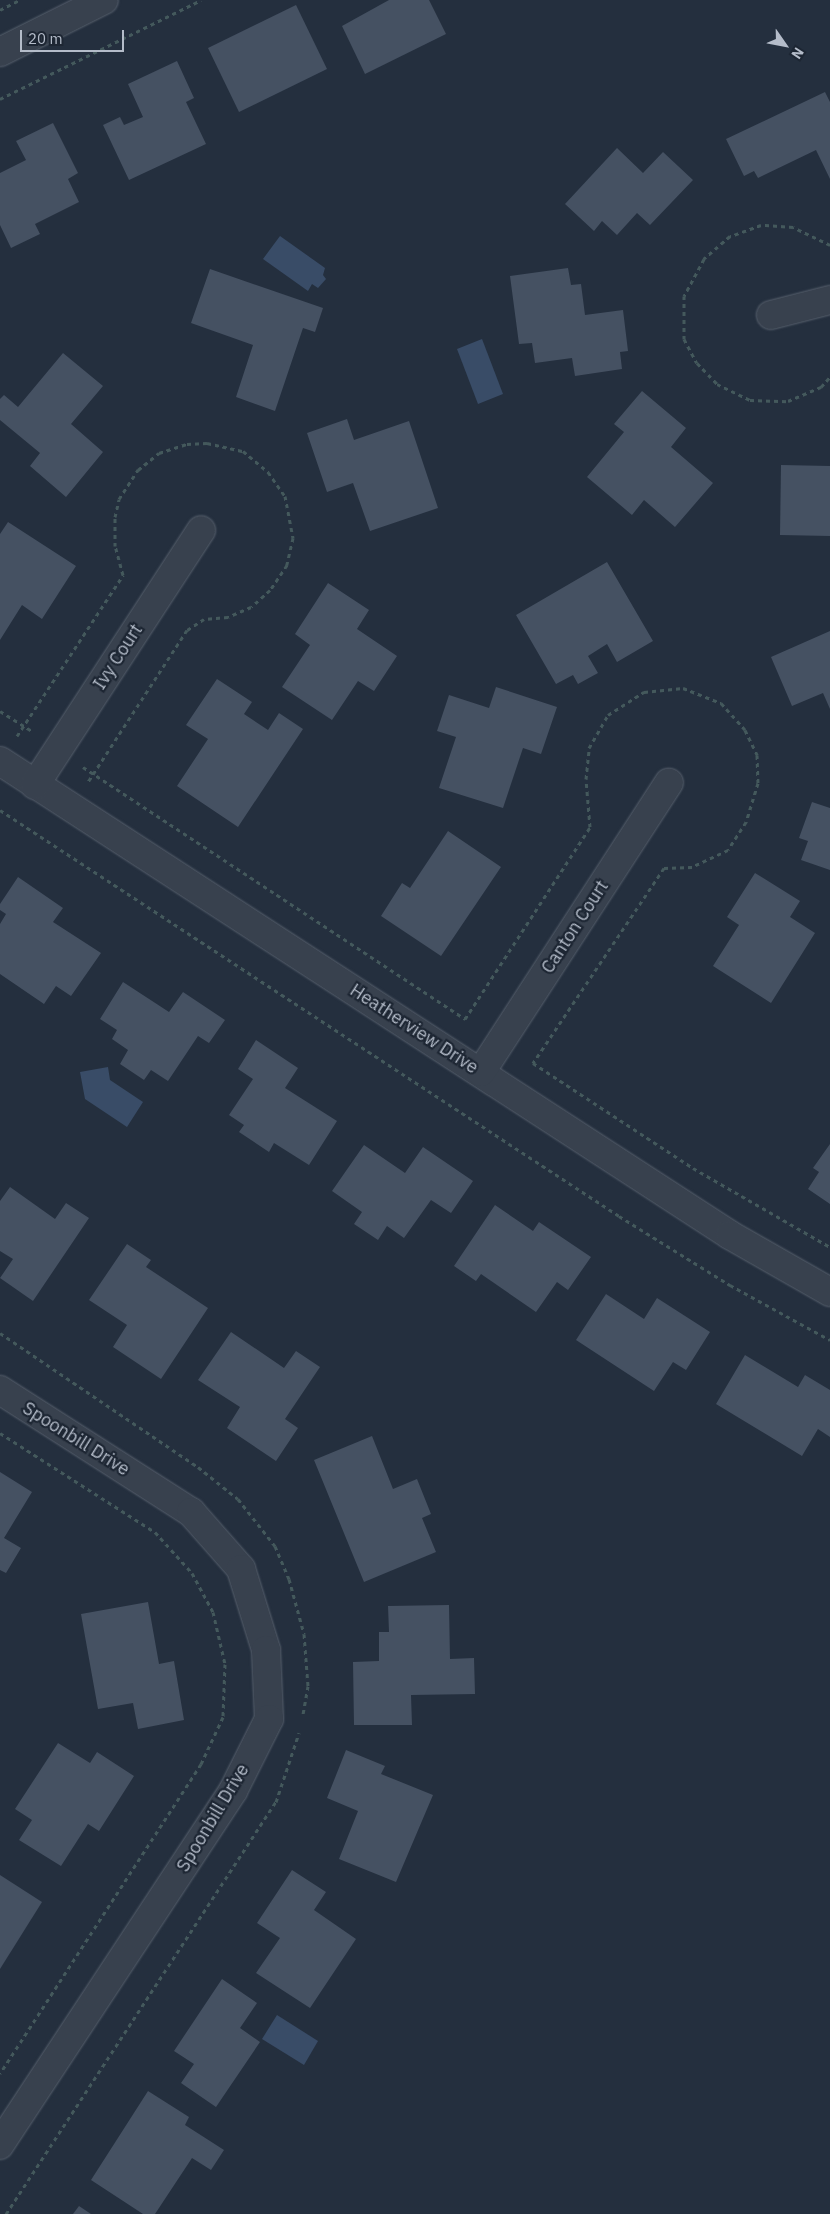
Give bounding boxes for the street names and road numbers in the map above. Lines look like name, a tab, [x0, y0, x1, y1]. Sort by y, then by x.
street label: Ivy Court	[89, 620, 147, 694]
street label: Canton Court	[537, 877, 613, 977]
street label: Heatherview Drive	[346, 980, 482, 1078]
street label: Spoonbill Drive	[19, 1398, 133, 1480]
street label: Spoonbill Drive	[172, 1760, 254, 1876]

